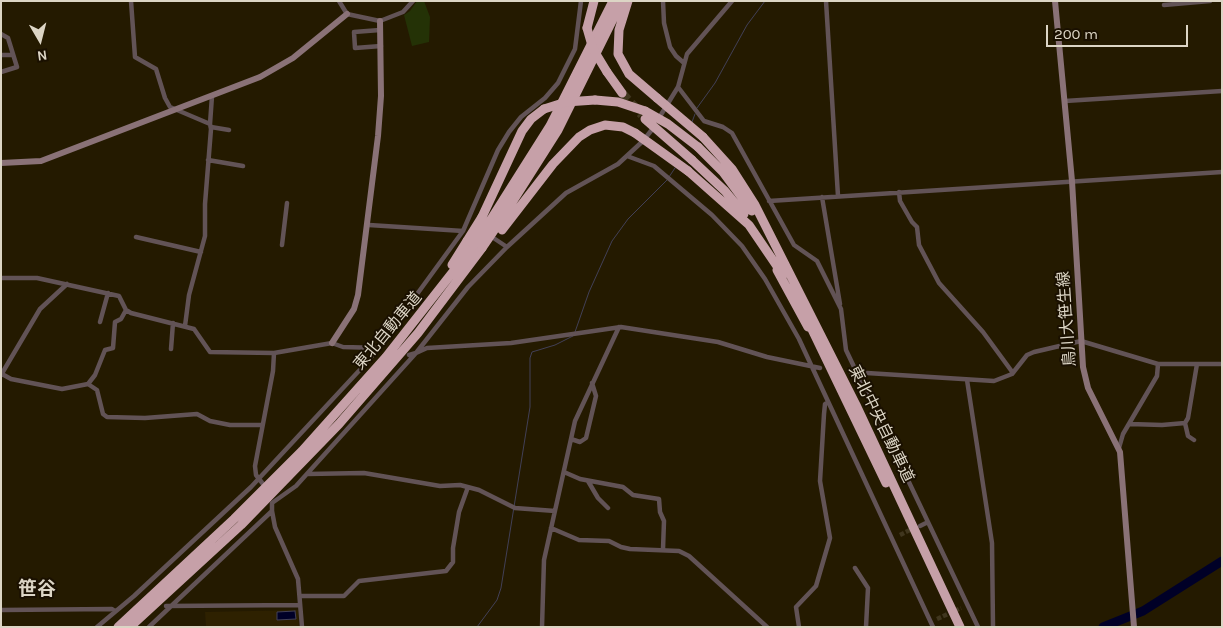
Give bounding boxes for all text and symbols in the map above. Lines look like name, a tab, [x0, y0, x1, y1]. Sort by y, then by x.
north arrow	[15, 15, 65, 65]
scale bar	[1048, 15, 1190, 47]
text: 200 m	[1054, 25, 1098, 43]
text: N	[36, 46, 48, 64]
street label: 鳥川大笹生線	[1054, 270, 1080, 368]
street label: 東北自動車道	[350, 288, 426, 374]
street label: 東北中央自動車道	[844, 362, 918, 486]
district label: 笹谷	[18, 579, 56, 601]

